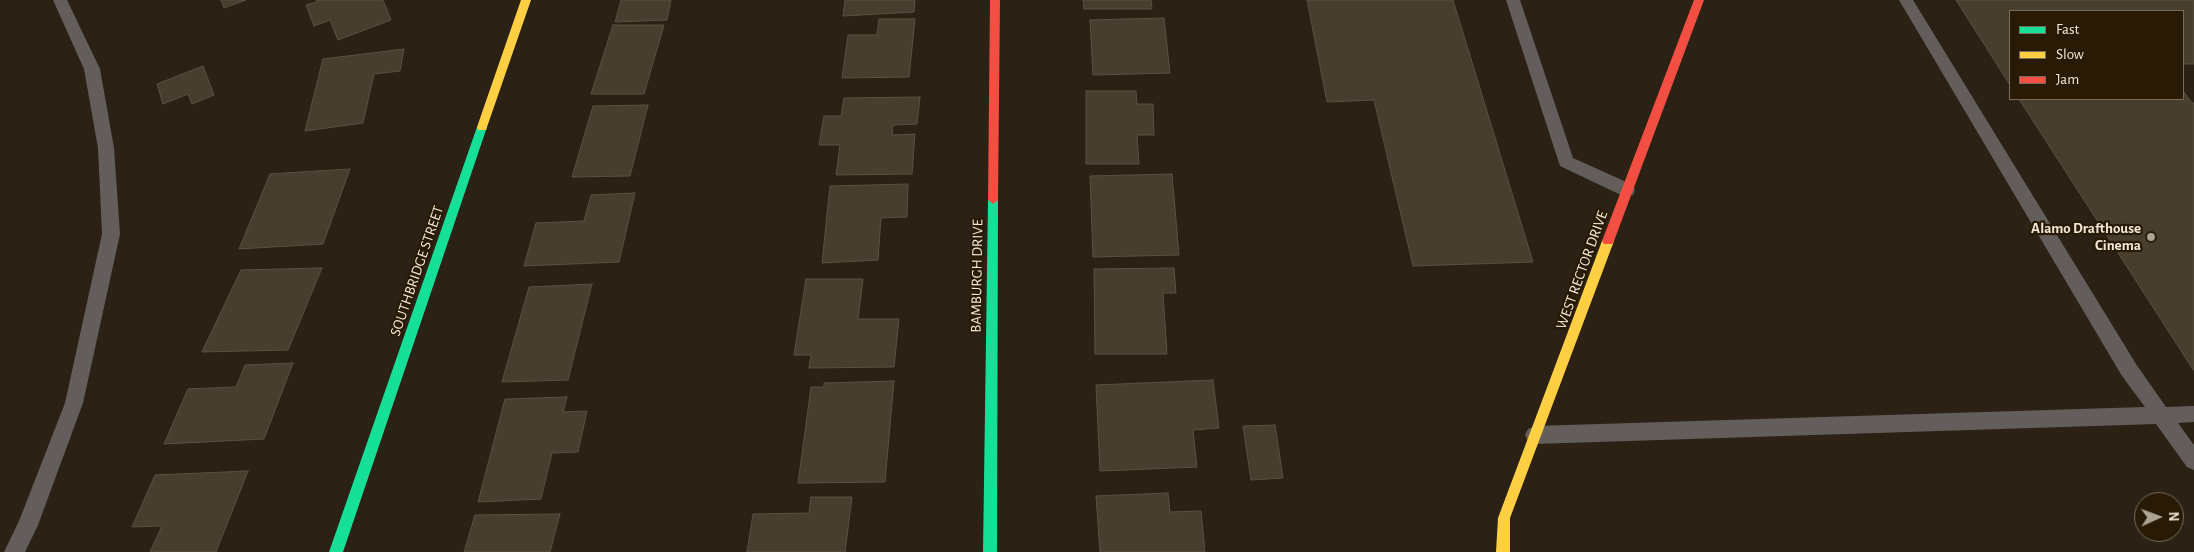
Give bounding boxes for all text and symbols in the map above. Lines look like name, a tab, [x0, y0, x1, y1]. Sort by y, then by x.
legend	[2009, 10, 2184, 100]
text: Fast	[2056, 22, 2079, 37]
text: Slow	[2056, 47, 2084, 62]
text: Jam	[2056, 72, 2079, 87]
street label: SOUTHBRIDGE STREET	[386, 203, 448, 339]
street label: WEST RECTOR DRIVE	[1552, 208, 1612, 332]
street label: BAMBURGH DRIVE	[967, 219, 987, 333]
place label: Alamo Drafthouse Cinema	[2031, 219, 2141, 254]
marker: Alamo Drafthouse Cinema	[2145, 231, 2157, 243]
north arrow	[2134, 492, 2184, 542]
text: N	[2166, 511, 2180, 522]

